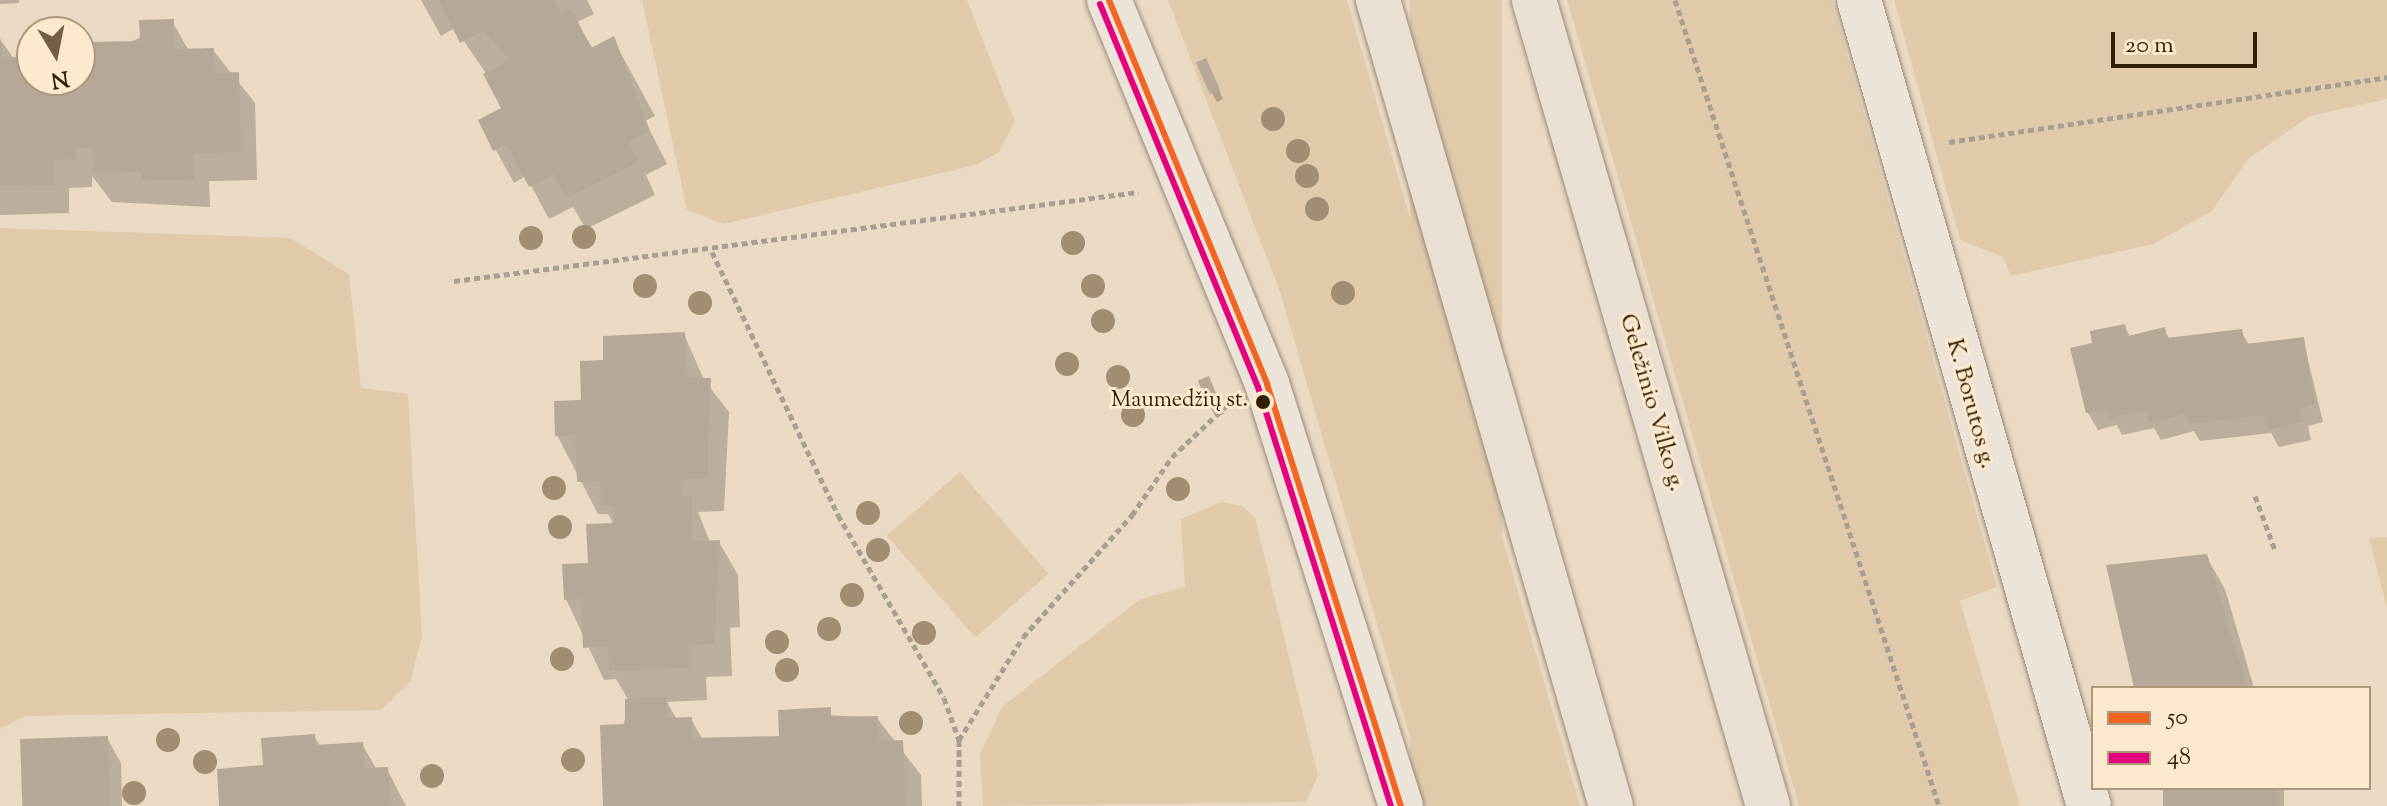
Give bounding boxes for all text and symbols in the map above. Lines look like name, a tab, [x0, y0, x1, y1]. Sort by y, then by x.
north arrow	[16, 16, 96, 96]
scale bar	[2115, 16, 2261, 66]
text: 20 m	[2125, 29, 2174, 63]
text: N	[48, 60, 71, 95]
street label: Geležinio Vilko g.	[1612, 311, 1690, 495]
street label: K. Borutos g.	[1939, 336, 2001, 472]
place label: Maumedžių st.	[1111, 389, 1248, 415]
marker: Maumedžių st.	[1255, 394, 1271, 410]
legend	[2091, 686, 2371, 790]
text: 50	[2167, 701, 2188, 735]
text: 48	[2167, 741, 2191, 775]

